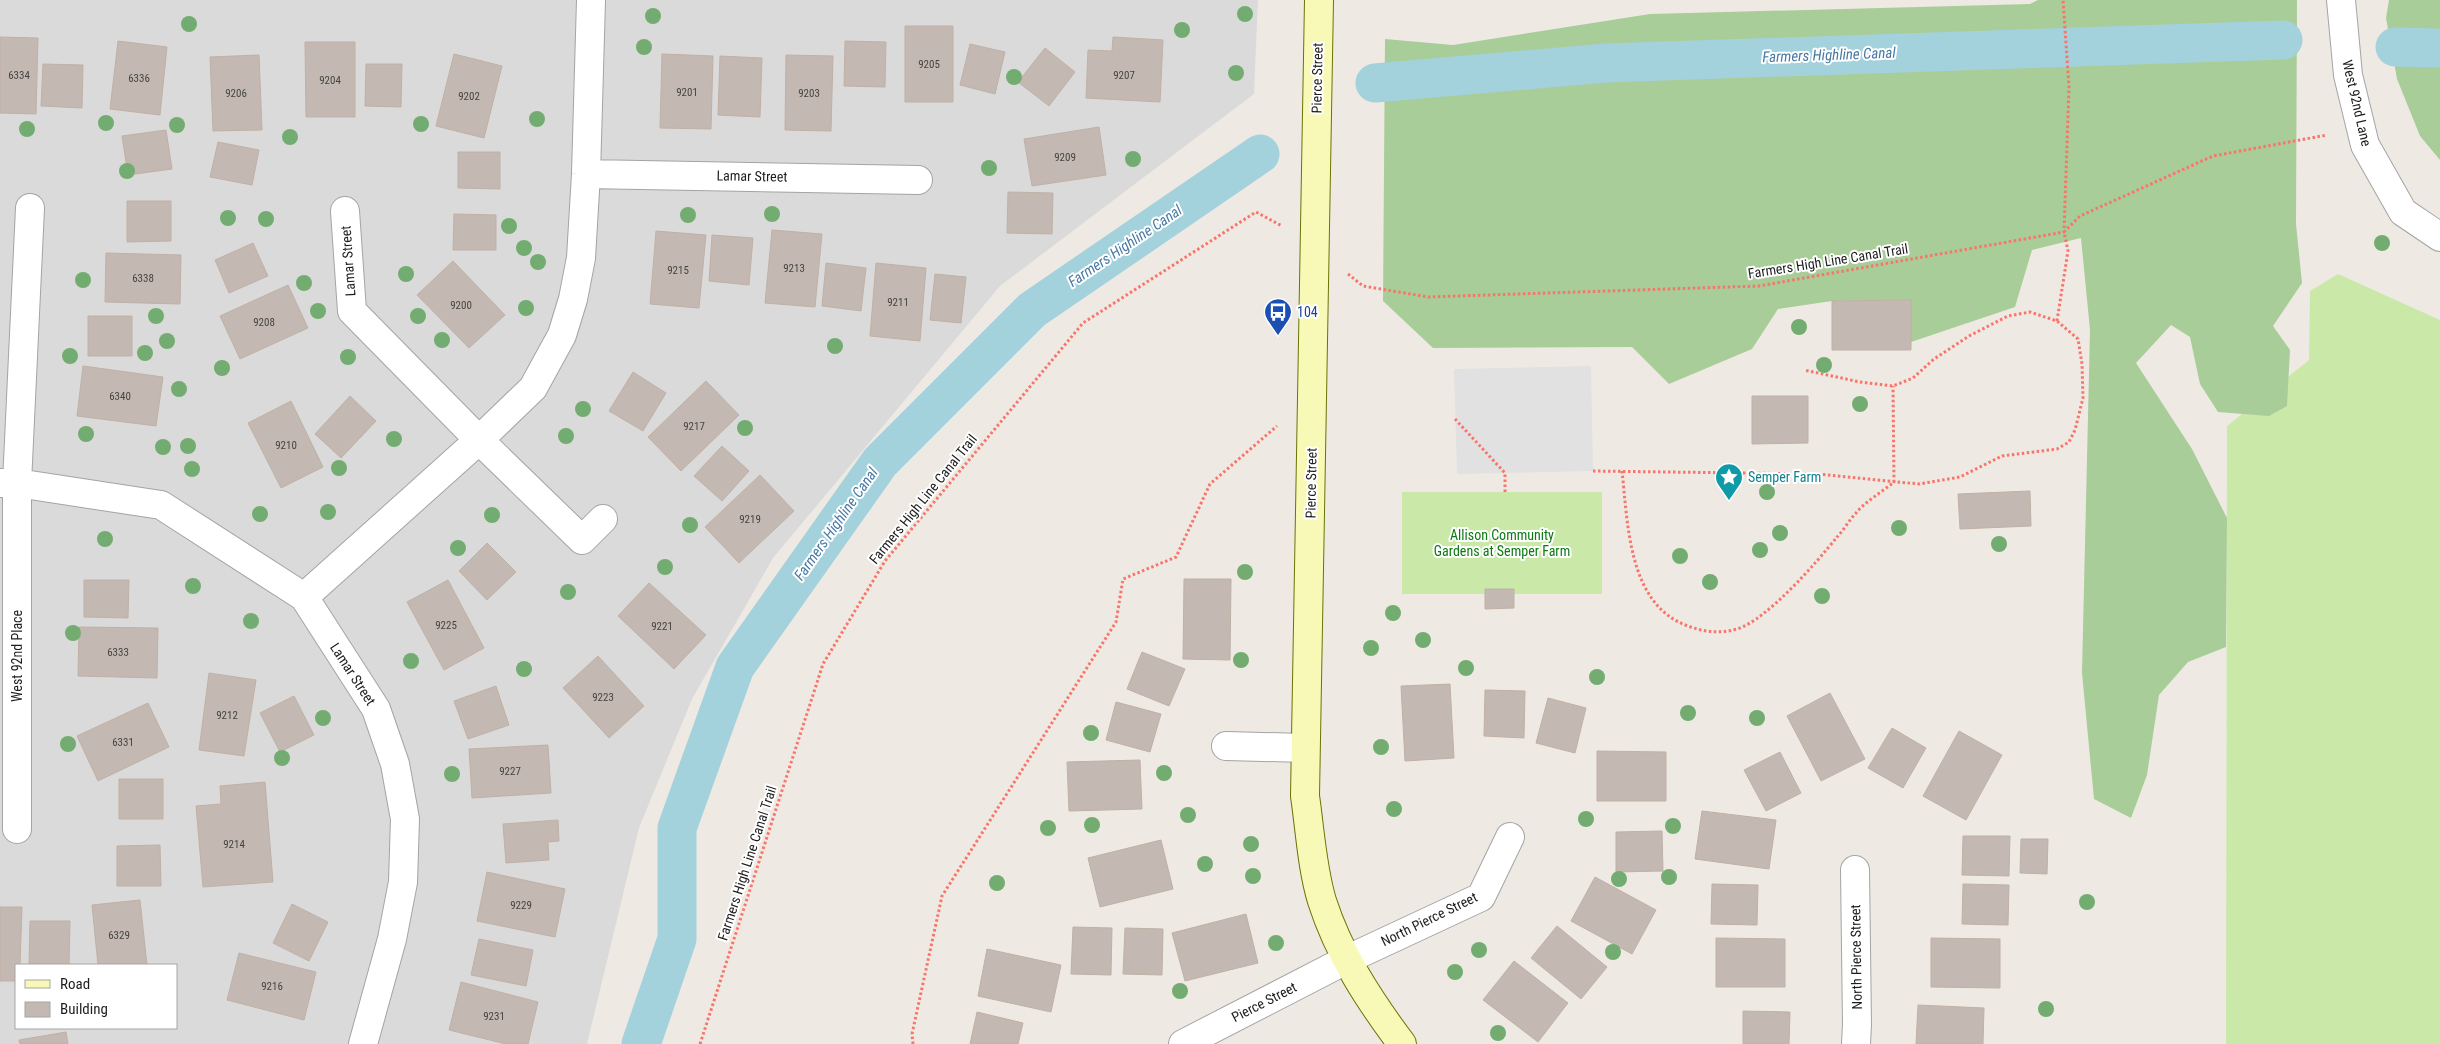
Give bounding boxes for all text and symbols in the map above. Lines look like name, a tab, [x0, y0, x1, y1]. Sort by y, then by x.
street label: Pierce Street	[1308, 43, 1326, 113]
water label: Farmers Highline Canal	[1762, 44, 1897, 66]
house number: 9205	[918, 58, 940, 71]
street label: West 92nd Lane	[2339, 58, 2375, 148]
house number: 6334	[8, 69, 30, 82]
house number: 9207	[1113, 69, 1135, 82]
house number: 6336	[128, 72, 150, 85]
house number: 9204	[319, 74, 341, 87]
house number: 9201	[676, 86, 698, 99]
house number: 9206	[225, 87, 247, 100]
house number: 9203	[798, 87, 820, 100]
house number: 9202	[458, 90, 480, 103]
house number: 9209	[1054, 151, 1076, 164]
street label: Lamar Street	[716, 167, 788, 185]
water label: Farmers Highline Canal	[1065, 201, 1186, 291]
street label: Lamar Street	[338, 225, 358, 297]
street label: Farmers High Line Canal Trail	[1747, 240, 1909, 282]
house number: 9213	[783, 262, 805, 275]
house number: 9215	[667, 264, 689, 277]
house number: 6338	[132, 272, 154, 285]
house number: 9211	[887, 296, 909, 309]
bus stop icon: 104	[1263, 297, 1293, 336]
house number: 9200	[450, 299, 472, 312]
place label: 104	[1297, 304, 1318, 320]
house number: 9208	[253, 316, 275, 329]
house number: 6340	[109, 390, 131, 403]
house number: 9217	[683, 420, 705, 433]
street label: Farmers High Line Canal Trail	[866, 431, 980, 567]
house number: 9210	[275, 439, 297, 452]
street label: Pierce Street	[1302, 448, 1320, 518]
place icon: Semper Farm	[1714, 462, 1744, 501]
water label: Farmers Highline Canal	[790, 464, 882, 584]
place label: Semper Farm	[1748, 469, 1821, 485]
house number: 9219	[739, 513, 761, 526]
park label: Allison Community Gardens at Semper Farm	[1434, 527, 1570, 559]
street label: West 92nd Place	[9, 609, 25, 702]
house number: 9225	[435, 619, 457, 632]
house number: 9221	[651, 620, 673, 633]
street label: Lamar Street	[327, 640, 379, 708]
house number: 6333	[107, 646, 129, 659]
house number: 9223	[592, 691, 614, 704]
house number: 9212	[216, 709, 238, 722]
house number: 6331	[112, 736, 134, 749]
house number: 9227	[499, 765, 521, 778]
street label: Farmers High Line Canal Trail	[714, 784, 780, 942]
house number: 9214	[223, 838, 245, 851]
street label: North Pierce Street	[1378, 889, 1480, 949]
house number: 9229	[510, 899, 532, 912]
street label: North Pierce Street	[1847, 904, 1865, 1010]
house number: 6329	[108, 929, 130, 942]
legend	[15, 964, 178, 1029]
text: Road	[60, 975, 90, 993]
street label: Pierce Street	[1229, 979, 1299, 1025]
house number: 9216	[261, 980, 283, 993]
text: Building	[60, 1000, 108, 1018]
house number: 9231	[483, 1010, 505, 1023]

